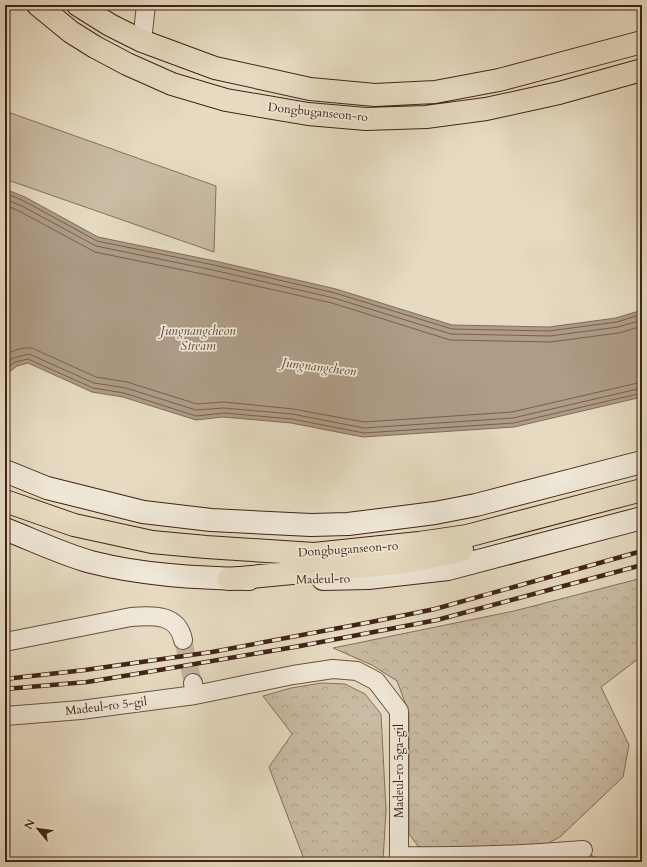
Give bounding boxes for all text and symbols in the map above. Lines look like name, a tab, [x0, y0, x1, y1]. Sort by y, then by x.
street label: Dongbuganseon-ro	[267, 99, 369, 125]
water label: Jungnangcheon Stream	[157, 322, 236, 355]
water label: Jungnangcheon	[278, 353, 358, 381]
street label: Dongbuganseon-ro	[297, 537, 399, 560]
street label: Madeul-ro	[296, 571, 351, 587]
street label: Madeul-ro 5-gil	[64, 693, 148, 719]
street label: Madeul-ro 5ga-gil	[391, 724, 407, 818]
north arrow	[18, 809, 58, 849]
text: N	[21, 816, 39, 832]

